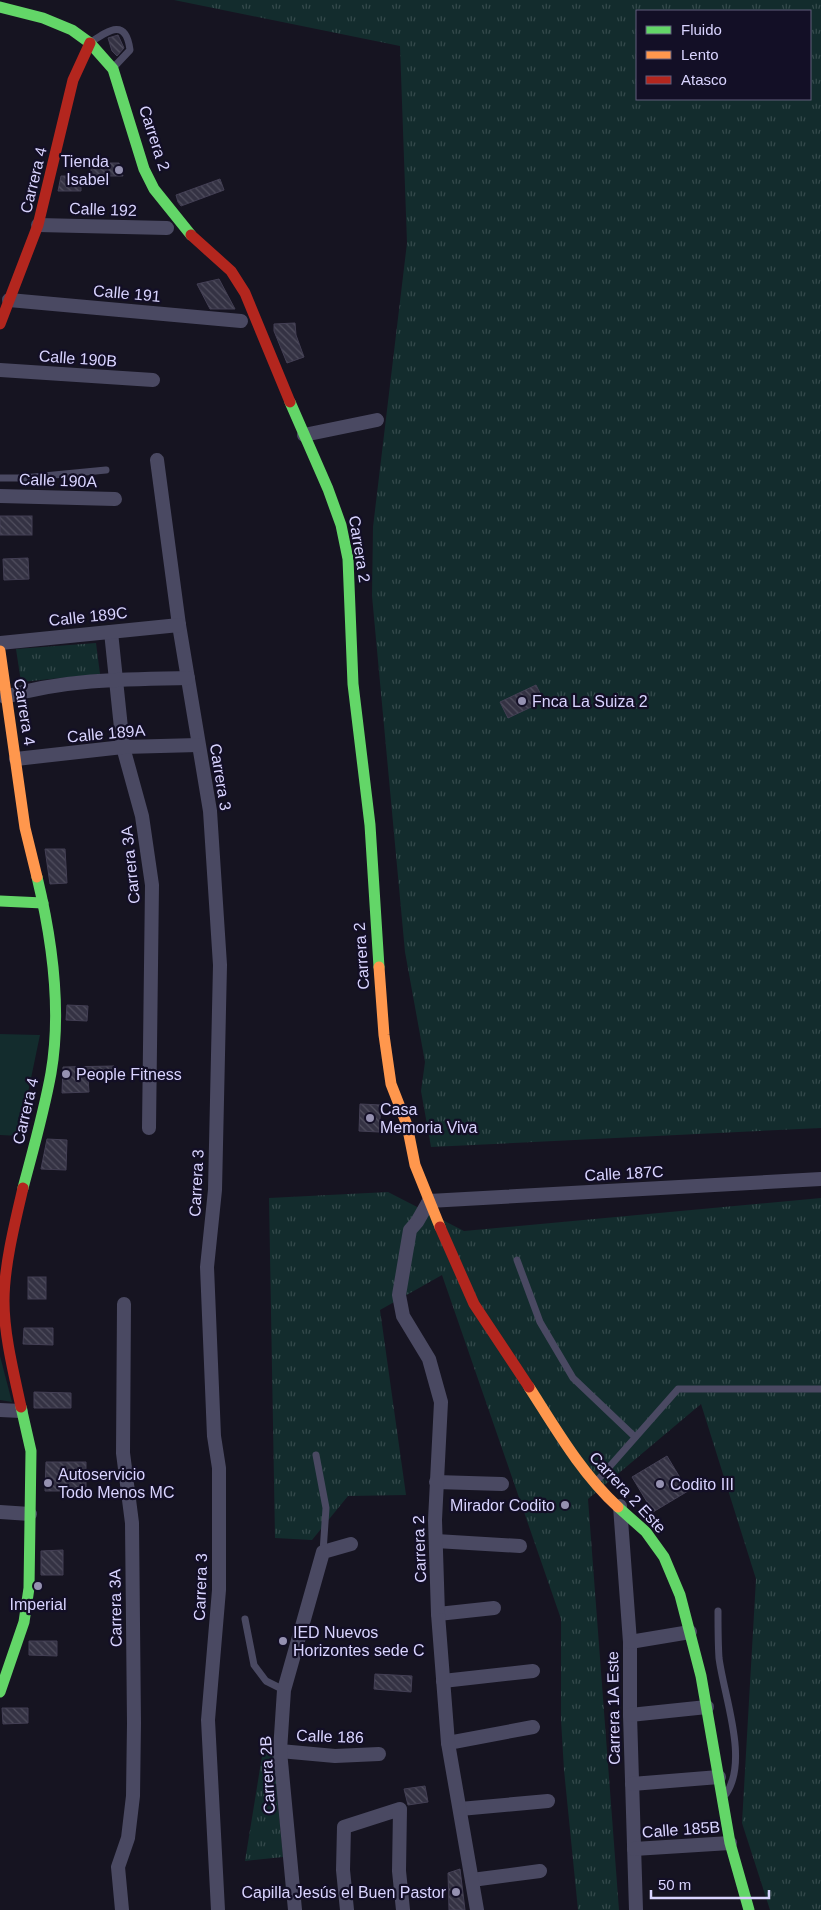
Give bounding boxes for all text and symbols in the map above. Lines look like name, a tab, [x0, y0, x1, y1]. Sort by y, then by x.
legend	[636, 10, 811, 100]
text: Fluido	[681, 21, 722, 38]
text: Lento	[681, 46, 719, 63]
text: Atasco	[681, 71, 727, 88]
street label: Carrera 2	[136, 103, 173, 173]
street label: Carrera 4	[17, 145, 50, 215]
place label: Tienda Isabel	[61, 153, 109, 188]
marker: Tienda Isabel	[113, 164, 125, 176]
street label: Calle 192	[69, 200, 137, 219]
street label: Calle 191	[93, 282, 161, 305]
street label: Calle 190B	[38, 347, 118, 370]
street label: Calle 190A	[19, 471, 98, 490]
street label: Carrera 2	[346, 514, 373, 584]
street label: Calle 189C	[48, 604, 128, 629]
street label: Carrera 4	[11, 677, 38, 747]
place label: Fnca La Suiza 2	[532, 693, 648, 710]
marker: Fnca La Suiza 2	[516, 695, 528, 707]
street label: Calle 189A	[66, 722, 146, 745]
street label: Carrera 3	[207, 742, 234, 812]
street label: Carrera 3A	[118, 825, 143, 905]
street label: Carrera 2	[351, 922, 372, 990]
place label: People Fitness	[76, 1066, 182, 1083]
marker: People Fitness	[60, 1068, 72, 1080]
street label: Carrera 4	[10, 1076, 41, 1146]
place label: Casa Memoria Viva	[380, 1101, 478, 1136]
marker: Casa Memoria Viva	[364, 1112, 376, 1124]
street label: Carrera 3	[186, 1149, 207, 1217]
street label: Calle 187C	[584, 1163, 664, 1184]
street label: Carrera 2 Este	[586, 1448, 669, 1536]
place label: Autoservicio Todo Menos MC	[58, 1466, 175, 1501]
place label: Codito III	[670, 1476, 734, 1493]
marker: Autoservicio Todo Menos MC	[42, 1477, 54, 1489]
marker: Codito III	[654, 1478, 666, 1490]
place label: Mirador Codito	[450, 1497, 555, 1514]
marker: Mirador Codito	[559, 1499, 571, 1511]
street label: Carrera 2	[410, 1515, 429, 1583]
street label: Carrera 3	[191, 1553, 210, 1621]
street label: Carrera 3A	[106, 1568, 125, 1647]
marker: Imperial	[32, 1580, 44, 1592]
place label: Imperial	[10, 1596, 66, 1613]
place label: IED Nuevos Horizontes sede C	[293, 1624, 425, 1659]
marker: IED Nuevos Horizontes sede C	[277, 1635, 289, 1647]
street label: Carrera 1A Este	[604, 1651, 623, 1765]
street label: Calle 186	[296, 1727, 364, 1746]
street label: Carrera 2B	[257, 1735, 278, 1814]
street label: Calle 185B	[641, 1818, 721, 1841]
scale bar	[651, 1868, 768, 1900]
text: 50 m	[658, 1876, 691, 1893]
place label: Capilla Jesús el Buen Pastor	[241, 1884, 447, 1901]
marker: Capilla Jesús el Buen Pastor	[450, 1886, 462, 1898]

